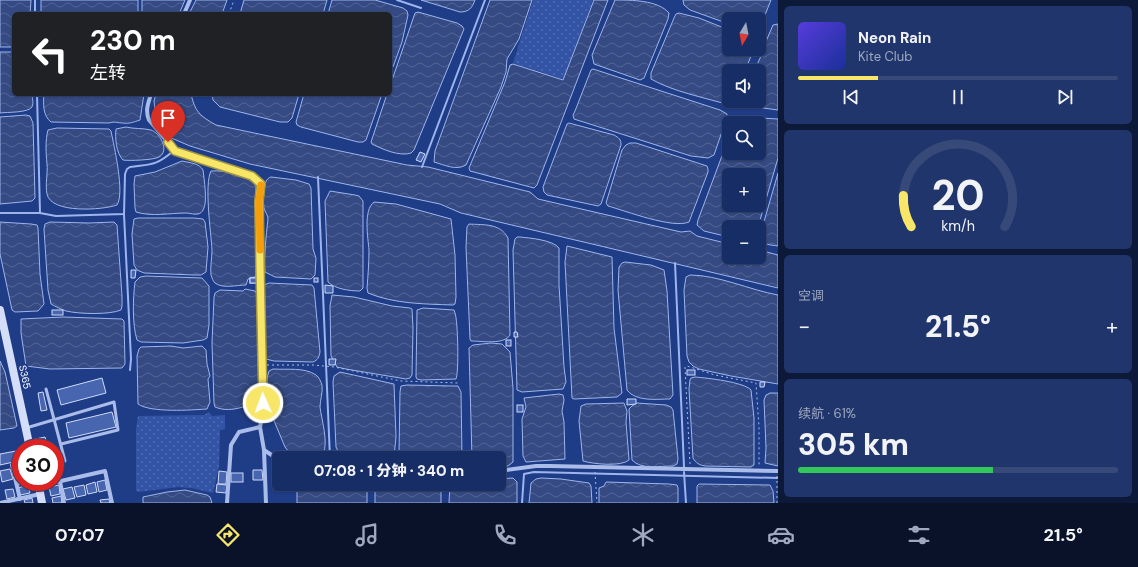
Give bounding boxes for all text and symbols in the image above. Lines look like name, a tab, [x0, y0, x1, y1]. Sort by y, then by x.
north arrow	[722, 12, 766, 56]
map controls	[722, 12, 766, 264]
text: 230 m	[90, 22, 176, 59]
icon: left	[24, 28, 76, 80]
text: Neon Rain	[858, 28, 931, 48]
text: Kite Club	[858, 48, 912, 65]
text: 左转	[90, 61, 126, 85]
button: sound	[722, 64, 766, 108]
icon: previous	[840, 86, 862, 108]
icon: pause	[947, 86, 969, 108]
icon: next	[1054, 86, 1076, 108]
pin	[151, 101, 185, 142]
icon: arrive	[157, 107, 179, 129]
button: search	[722, 116, 766, 160]
button: +	[722, 168, 766, 212]
text: 20	[931, 169, 985, 223]
text: km/h	[941, 217, 975, 235]
button: −	[722, 220, 766, 264]
text: 空调	[798, 287, 824, 304]
text: 21.5°	[925, 307, 991, 346]
text: −	[798, 312, 810, 341]
text: +	[1106, 312, 1118, 341]
street label: S365	[16, 364, 34, 390]
position arrow	[242, 382, 284, 424]
text: 续航 · 61%	[798, 405, 856, 422]
text: 305 km	[798, 425, 909, 464]
speed limit sign: 30	[12, 439, 64, 491]
text: 07:08 · 1 分钟 · 340 m	[314, 461, 464, 481]
icon: directions	[214, 521, 242, 549]
icon: music	[353, 521, 381, 549]
icon: phone	[491, 521, 519, 549]
icon: climate	[629, 521, 657, 549]
icon: car	[767, 521, 795, 549]
icon: filters	[905, 521, 933, 549]
text: 07:07	[55, 523, 104, 547]
text: 21.5°	[1044, 523, 1083, 547]

